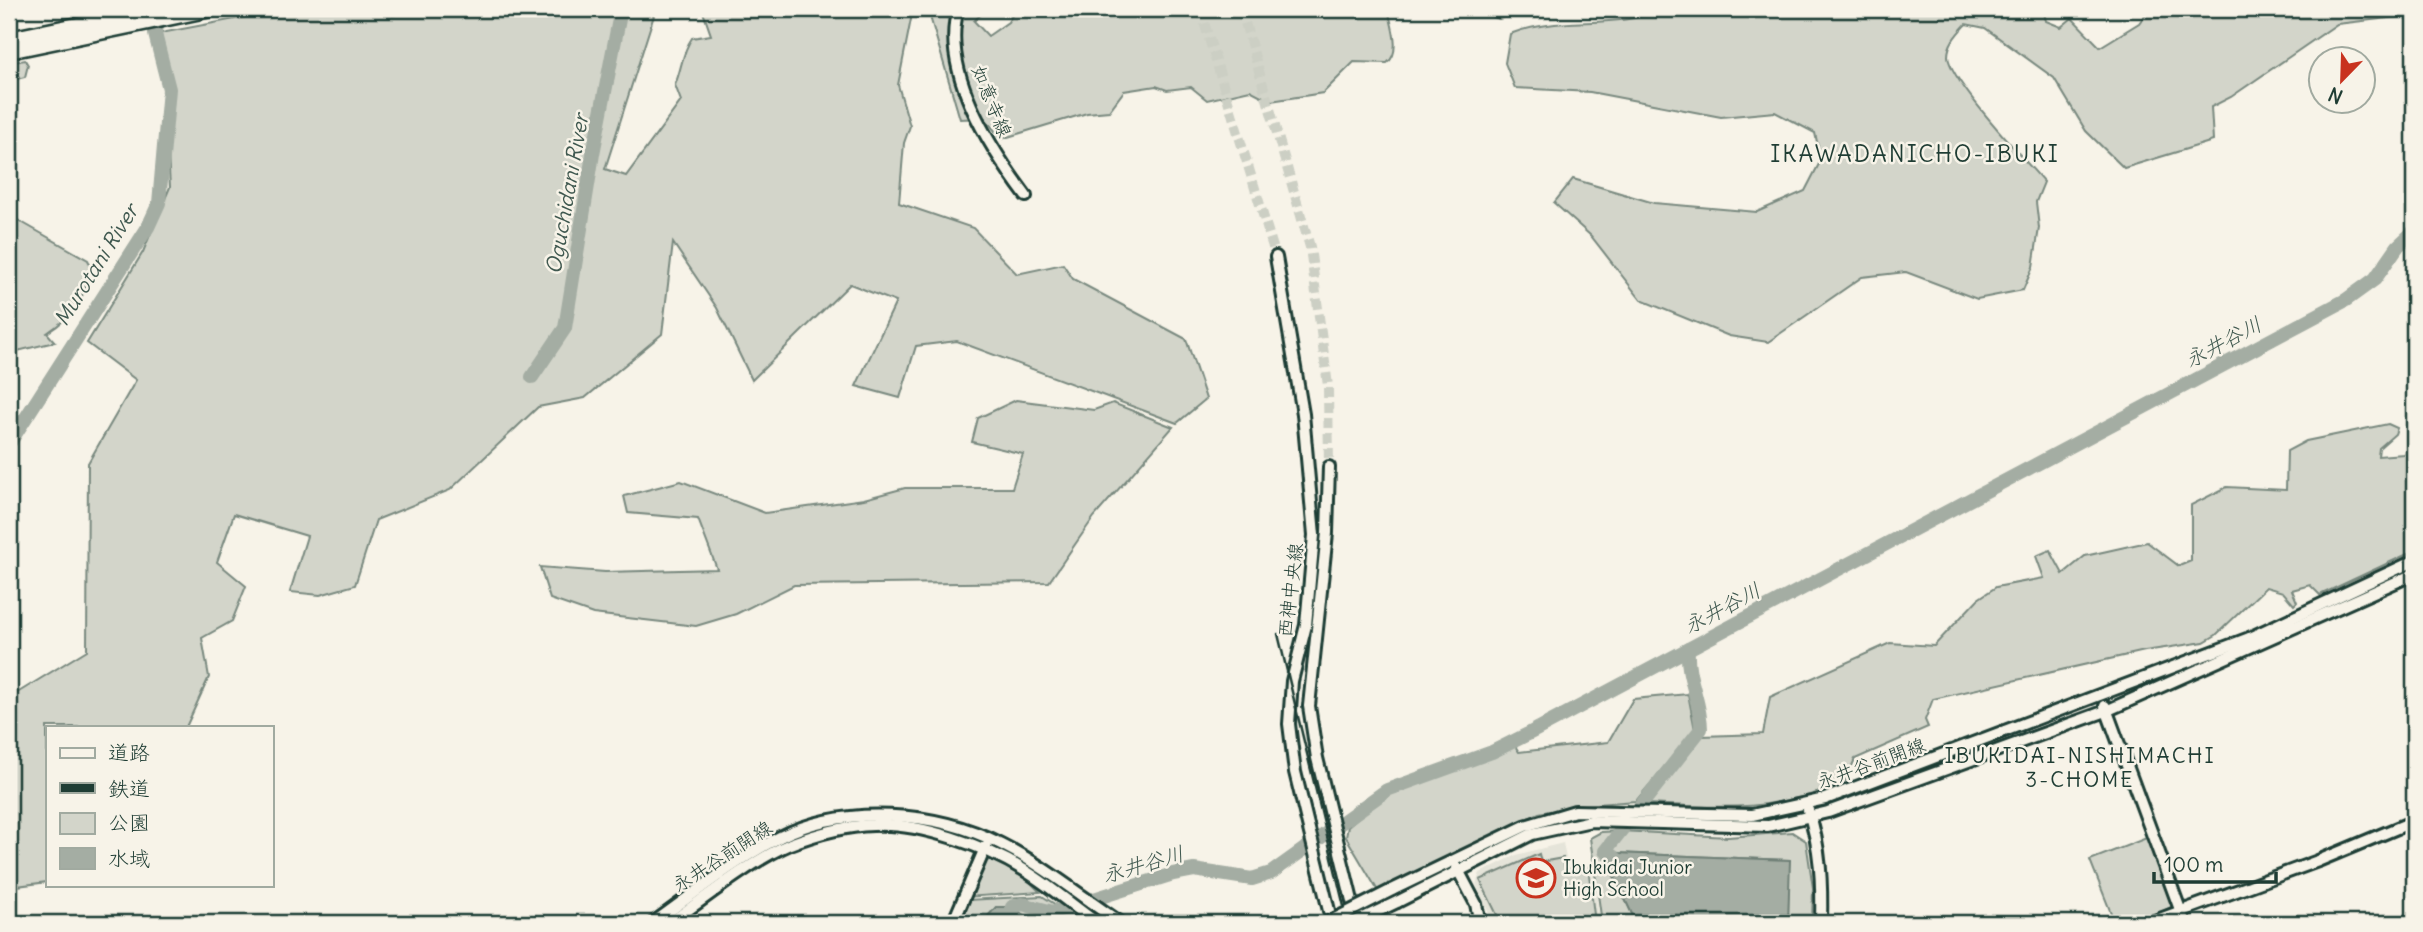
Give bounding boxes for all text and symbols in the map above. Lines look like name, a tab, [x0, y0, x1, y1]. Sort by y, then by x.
north arrow	[2308, 46, 2378, 116]
street label: 如意寺線	[967, 61, 1017, 141]
text: N	[2325, 82, 2346, 109]
water label: Oguchidani River	[540, 110, 595, 276]
district label: IKAWADANICHO-IBUKI	[1770, 139, 2060, 168]
water label: Murotani River	[48, 197, 145, 331]
water label: 永井谷川	[2180, 310, 2266, 374]
street label: 西神中央線	[1272, 541, 1308, 639]
water label: 永井谷川	[1679, 576, 1765, 640]
legend	[46, 726, 273, 886]
street label: 永井谷前開線	[1813, 732, 1929, 794]
text: 道路	[108, 739, 150, 766]
district label: IBUKIDAI-NISHIMACHI 3-CHOME	[1944, 742, 2216, 793]
text: 鉄道	[108, 775, 150, 802]
text: 公園	[108, 809, 150, 836]
street label: 永井谷前開線	[668, 815, 776, 897]
water label: 永井谷川	[1099, 839, 1187, 889]
scale bar	[2154, 841, 2276, 885]
text: 水域	[108, 845, 150, 872]
text: 100 m	[2164, 851, 2223, 878]
place label: Ibukidai Junior High School	[1563, 855, 1692, 901]
school or university icon: Ibukidai Junior High School	[1515, 857, 1557, 899]

